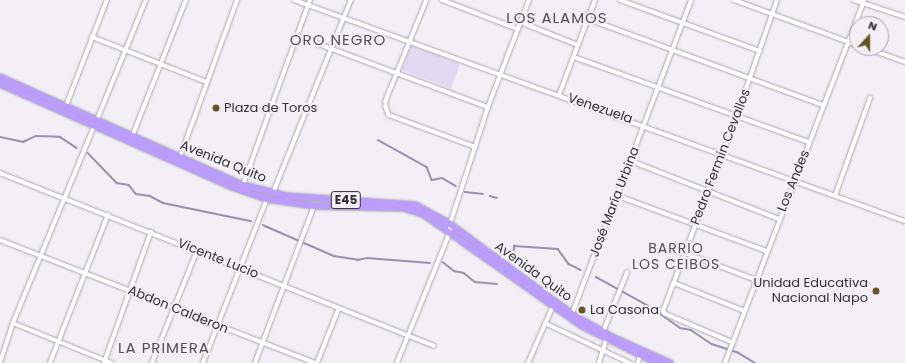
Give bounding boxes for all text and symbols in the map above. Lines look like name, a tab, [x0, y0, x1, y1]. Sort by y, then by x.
district label: LOS ALAMOS	[506, 9, 608, 27]
north arrow	[849, 16, 889, 56]
text: N	[866, 17, 880, 35]
district label: ORO NEGRO	[290, 31, 386, 49]
street label: Pedro Fermin Cevallos	[688, 87, 754, 227]
street label: Venezuela	[566, 91, 634, 127]
place label: Plaza de Toros	[224, 100, 317, 116]
marker: Plaza de Toros	[211, 103, 221, 113]
street label: Avenida Quito	[178, 138, 268, 186]
street label: José María Urbina	[587, 145, 643, 259]
street label: Los Andes	[775, 148, 813, 214]
road number: E45	[330, 190, 362, 210]
street label: Vicente Lucio	[175, 236, 261, 282]
street label: Avenida Quito	[491, 239, 575, 305]
district label: BARRIO LOS CEIBOS	[632, 240, 720, 272]
place label: Unidad Educativa Nacional Napo	[753, 276, 868, 307]
street label: Abdon Calderon	[126, 283, 230, 337]
marker: Unidad Educativa Nacional Napo	[871, 286, 881, 296]
place label: La Casona	[590, 302, 659, 318]
marker: La Casona	[577, 305, 587, 315]
district label: LA PRIMERA	[118, 339, 210, 357]

